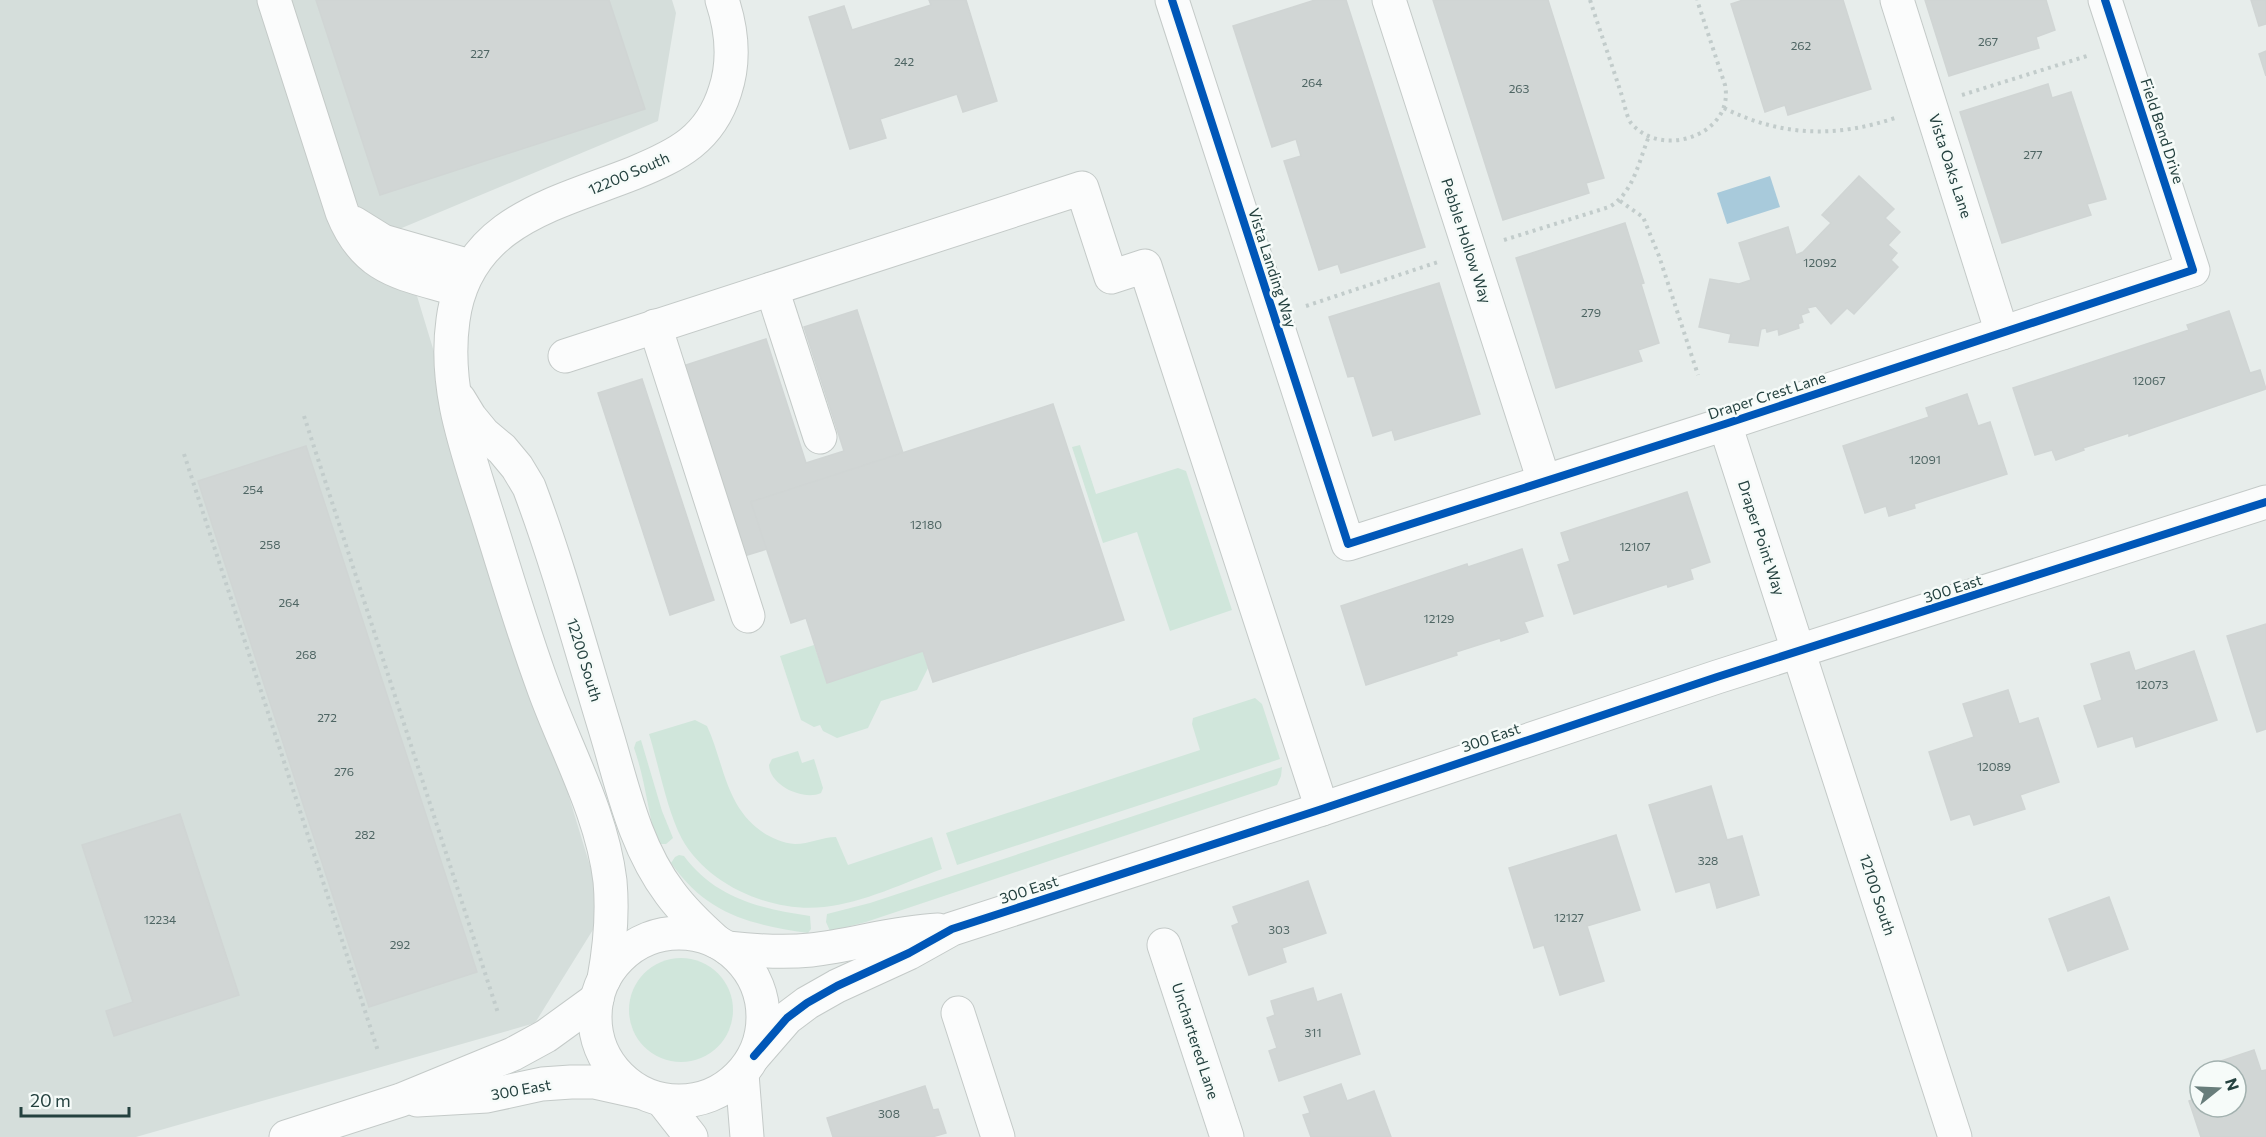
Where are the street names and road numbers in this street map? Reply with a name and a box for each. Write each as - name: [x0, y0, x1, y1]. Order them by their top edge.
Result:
- street label: Field Bend Drive: [2137, 76, 2188, 186]
- street label: Vista Oaks Lane: [1926, 111, 1976, 220]
- street label: 12200 South: [585, 148, 672, 198]
- street label: Pebble Hollow Way: [1438, 176, 1496, 306]
- street label: Vista Landing Way: [1245, 206, 1301, 330]
- street label: Draper Crest Lane: [1705, 367, 1828, 423]
- street label: Draper Point Way: [1735, 478, 1789, 598]
- street label: 300 East: [1921, 570, 1984, 606]
- street label: 12200 South: [564, 616, 606, 704]
- street label: 300 East: [1459, 719, 1522, 755]
- street label: 12100 South: [1856, 852, 1900, 938]
- street label: 300 East: [997, 871, 1060, 907]
- street label: Unchartered Lane: [1169, 980, 1223, 1101]
- street label: 300 East: [489, 1075, 552, 1103]

